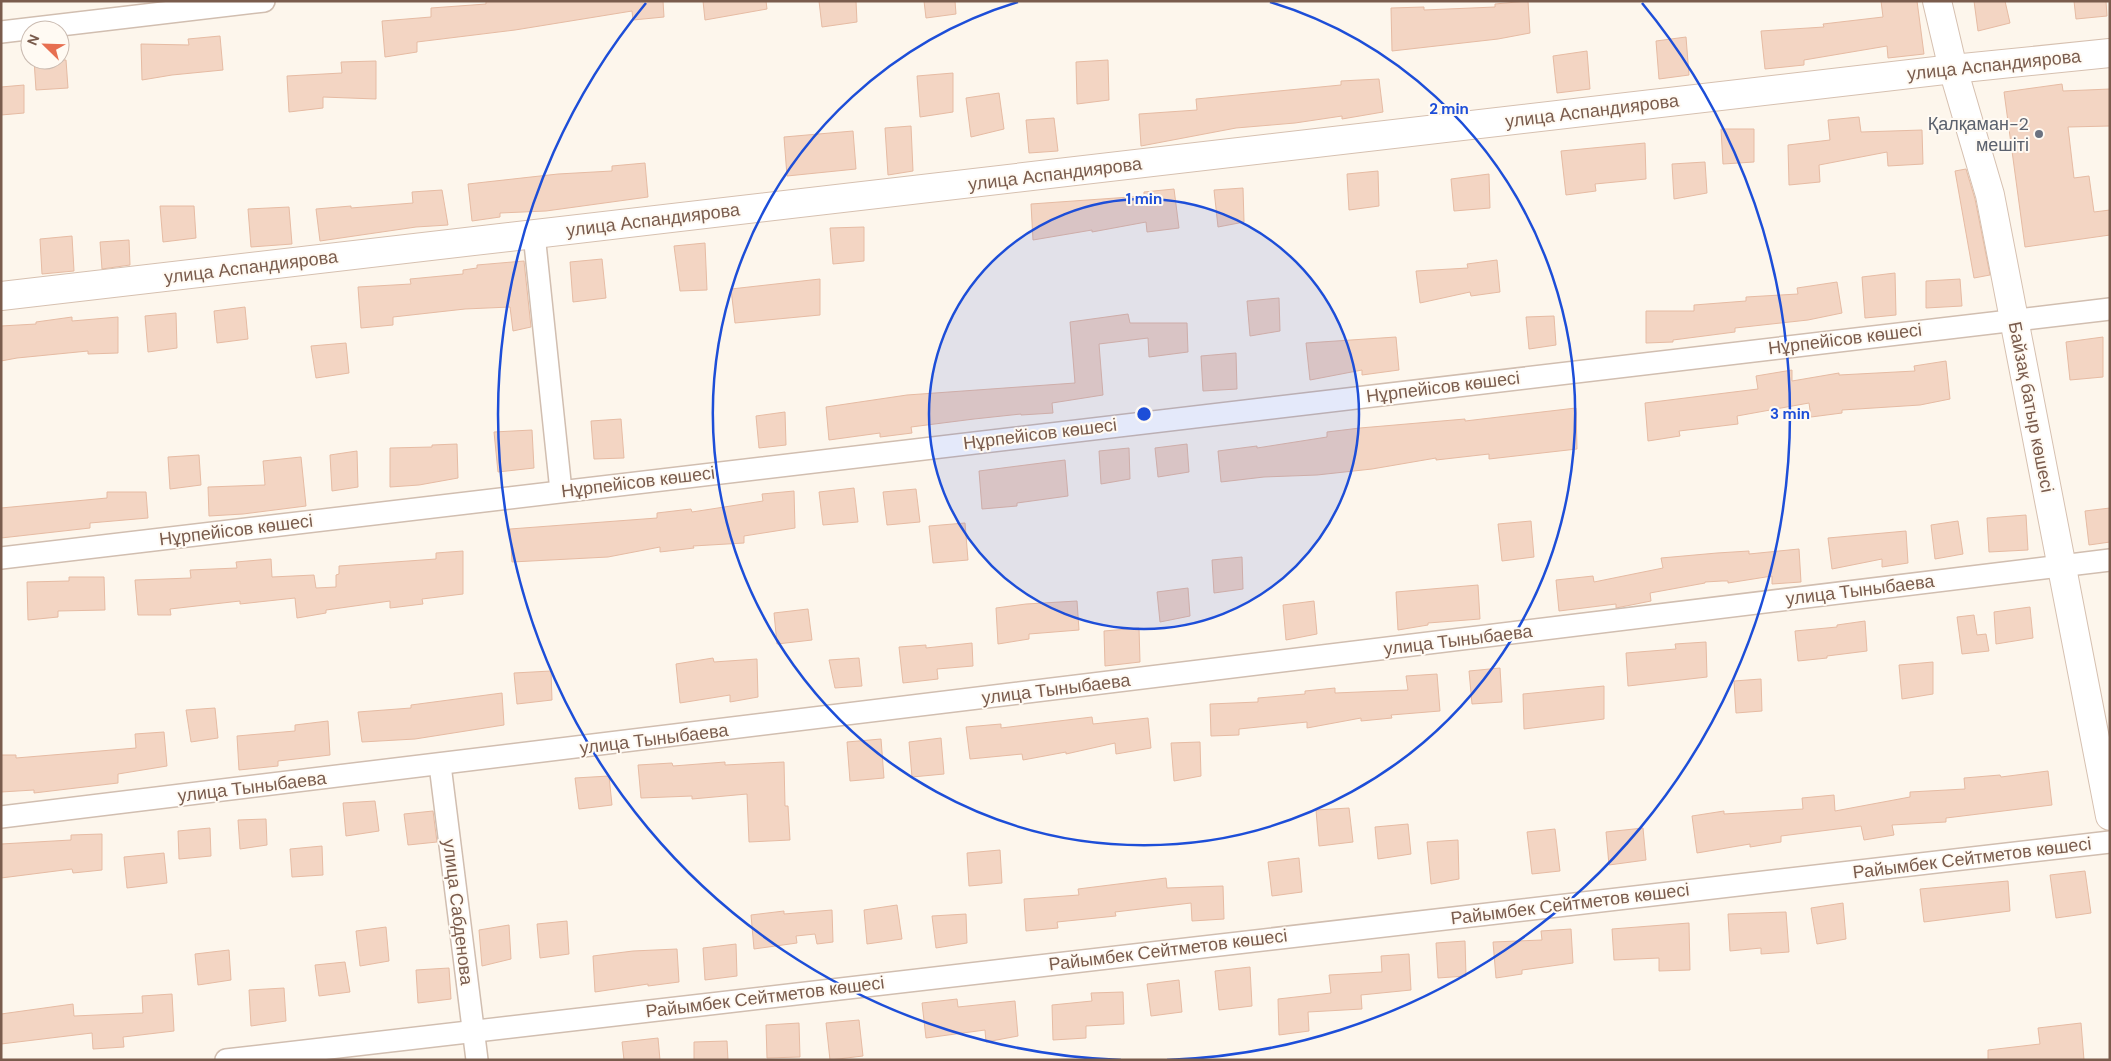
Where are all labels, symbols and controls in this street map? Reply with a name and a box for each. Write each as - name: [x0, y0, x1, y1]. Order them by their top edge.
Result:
- north arrow: [20, 20, 70, 70]
- text: N: [23, 32, 43, 48]
- street label: улица Аспандиярова: [1906, 44, 2083, 86]
- street label: улица Аспандиярова: [1504, 88, 1681, 134]
- text: 2 min: [1429, 99, 1469, 119]
- place label: Қалқаман-2 мешіті: [1928, 112, 2029, 157]
- marker: Қалқаман-2 мешіті: [2033, 128, 2045, 140]
- street label: улица Аспандиярова: [967, 151, 1144, 197]
- text: 1 min: [1126, 189, 1162, 209]
- street label: улица Аспандиярова: [565, 197, 742, 243]
- street label: улица Аспандиярова: [163, 244, 340, 290]
- street label: Нұрпейісов көшесі: [1767, 318, 1923, 360]
- street label: Байзақ батыр көшесі: [2003, 319, 2059, 495]
- street label: Нұрпейісов көшесі: [1365, 366, 1521, 408]
- text: 3 min: [1770, 404, 1810, 424]
- centre of rings: [1135, 405, 1153, 423]
- street label: Нұрпейісов көшесі: [962, 413, 1118, 455]
- street label: Нұрпейісов көшесі: [560, 461, 716, 503]
- street label: Нұрпейісов көшесі: [158, 509, 314, 551]
- street label: улица Тыныбаева: [1784, 569, 1937, 611]
- street label: улица Тыныбаева: [1382, 619, 1535, 661]
- street label: улица Тыныбаева: [980, 668, 1133, 710]
- street label: улица Тыныбаева: [578, 718, 731, 760]
- street label: улица Тыныбаева: [176, 766, 329, 808]
- street label: Райымбек Сейтметов көшесі: [1851, 831, 2093, 885]
- street label: улица Сабденова: [437, 838, 479, 987]
- street label: Райымбек Сейтметов көшесі: [1449, 877, 1691, 931]
- street label: Райымбек Сейтметов көшесі: [1047, 923, 1289, 977]
- street label: Райымбек Сейтметов көшесі: [644, 970, 886, 1024]

